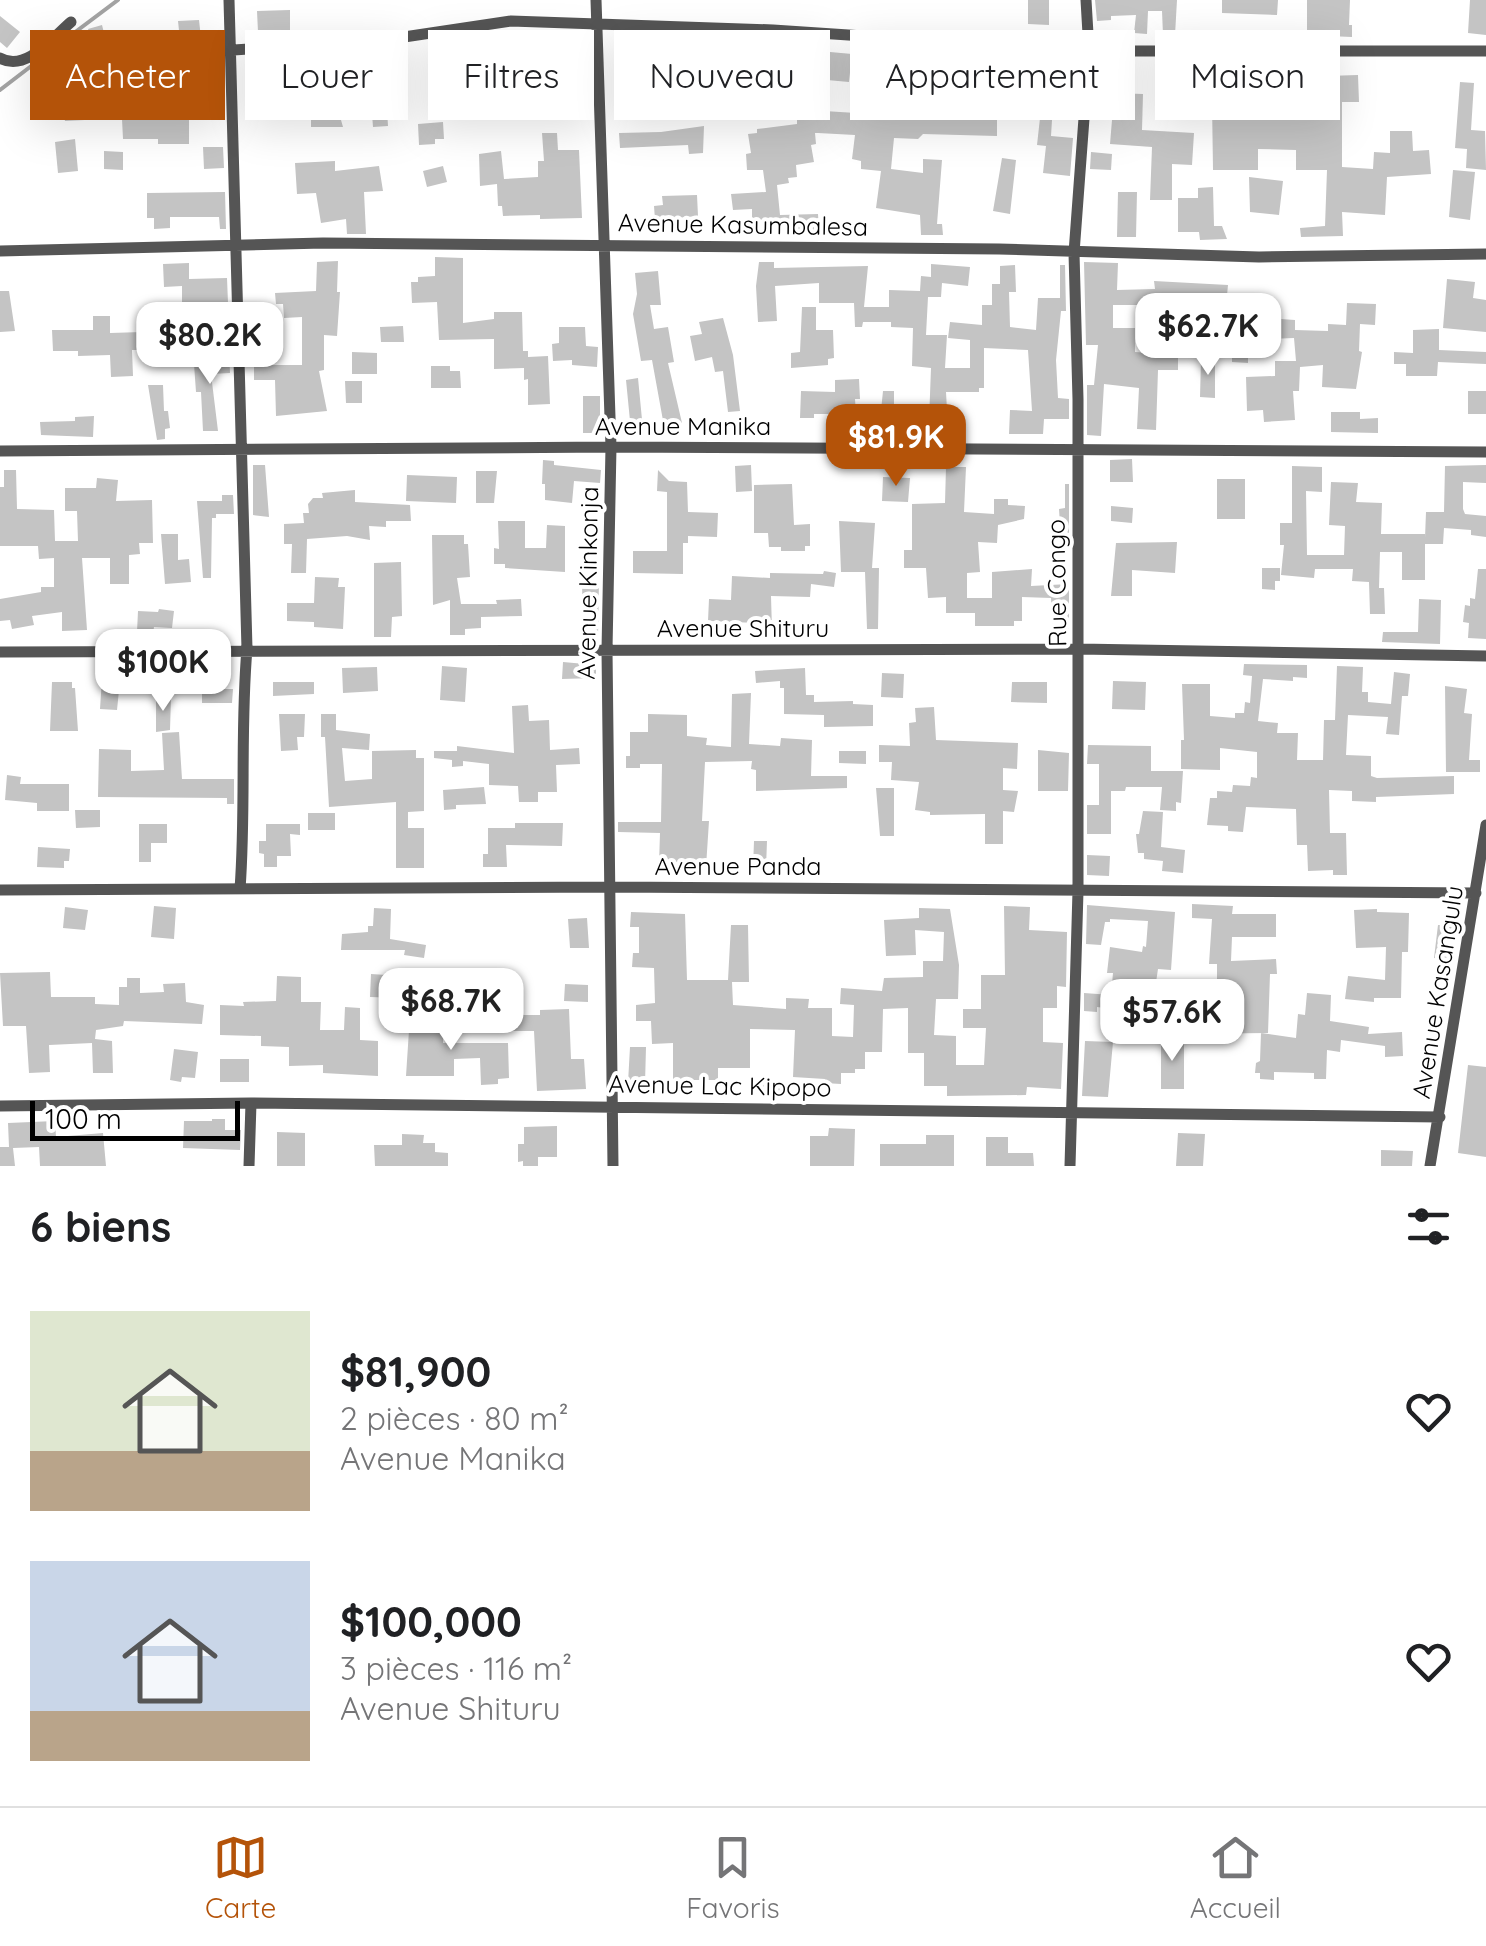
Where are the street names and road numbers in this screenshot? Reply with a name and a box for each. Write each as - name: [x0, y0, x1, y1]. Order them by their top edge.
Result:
- street label: Avenue Kasumbalesa: [618, 206, 868, 242]
- street label: Avenue Manika: [595, 410, 771, 441]
- street label: Avenue Kinkonja: [570, 486, 604, 680]
- street label: Rue Congo: [1039, 519, 1073, 647]
- street label: Avenue Shituru: [657, 612, 829, 643]
- street label: Avenue Panda: [654, 850, 822, 881]
- street label: Avenue Kasangulu: [1405, 883, 1469, 1101]
- street label: Avenue Lac Kipopo: [608, 1068, 832, 1102]

